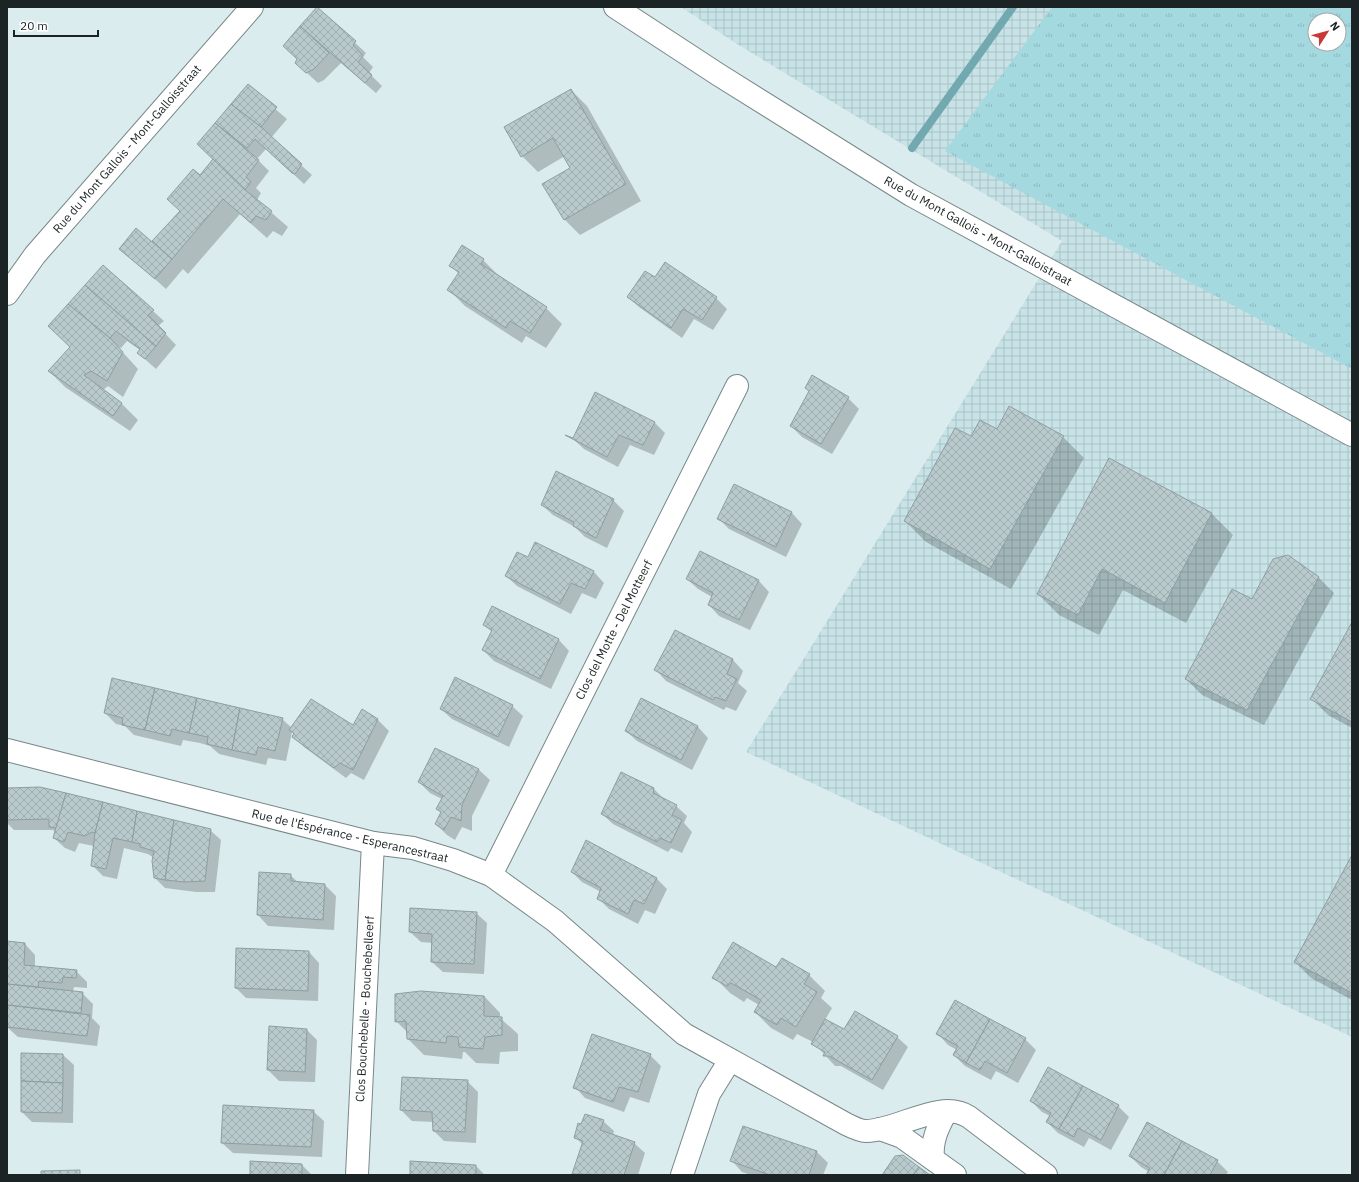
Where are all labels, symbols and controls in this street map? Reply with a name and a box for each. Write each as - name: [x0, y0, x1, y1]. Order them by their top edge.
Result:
- scale bar: [14, 12, 98, 38]
- north arrow: [1307, 12, 1347, 52]
- text: 20 m: [20, 18, 48, 33]
- text: N: [1327, 19, 1343, 33]
- street label: Rue du Mont Gallois - Mont-Galloisstraat: [49, 61, 204, 236]
- street label: Rue du Mont Gallois - Mont-Galloistraat: [882, 172, 1075, 289]
- street label: Clos del Motte - Del Motteerf: [572, 557, 655, 702]
- street label: Rue de l'Éspérance - Esperancestraat: [250, 806, 450, 865]
- street label: Clos Bouchebelle - Bouchebelleerf: [352, 915, 377, 1102]

